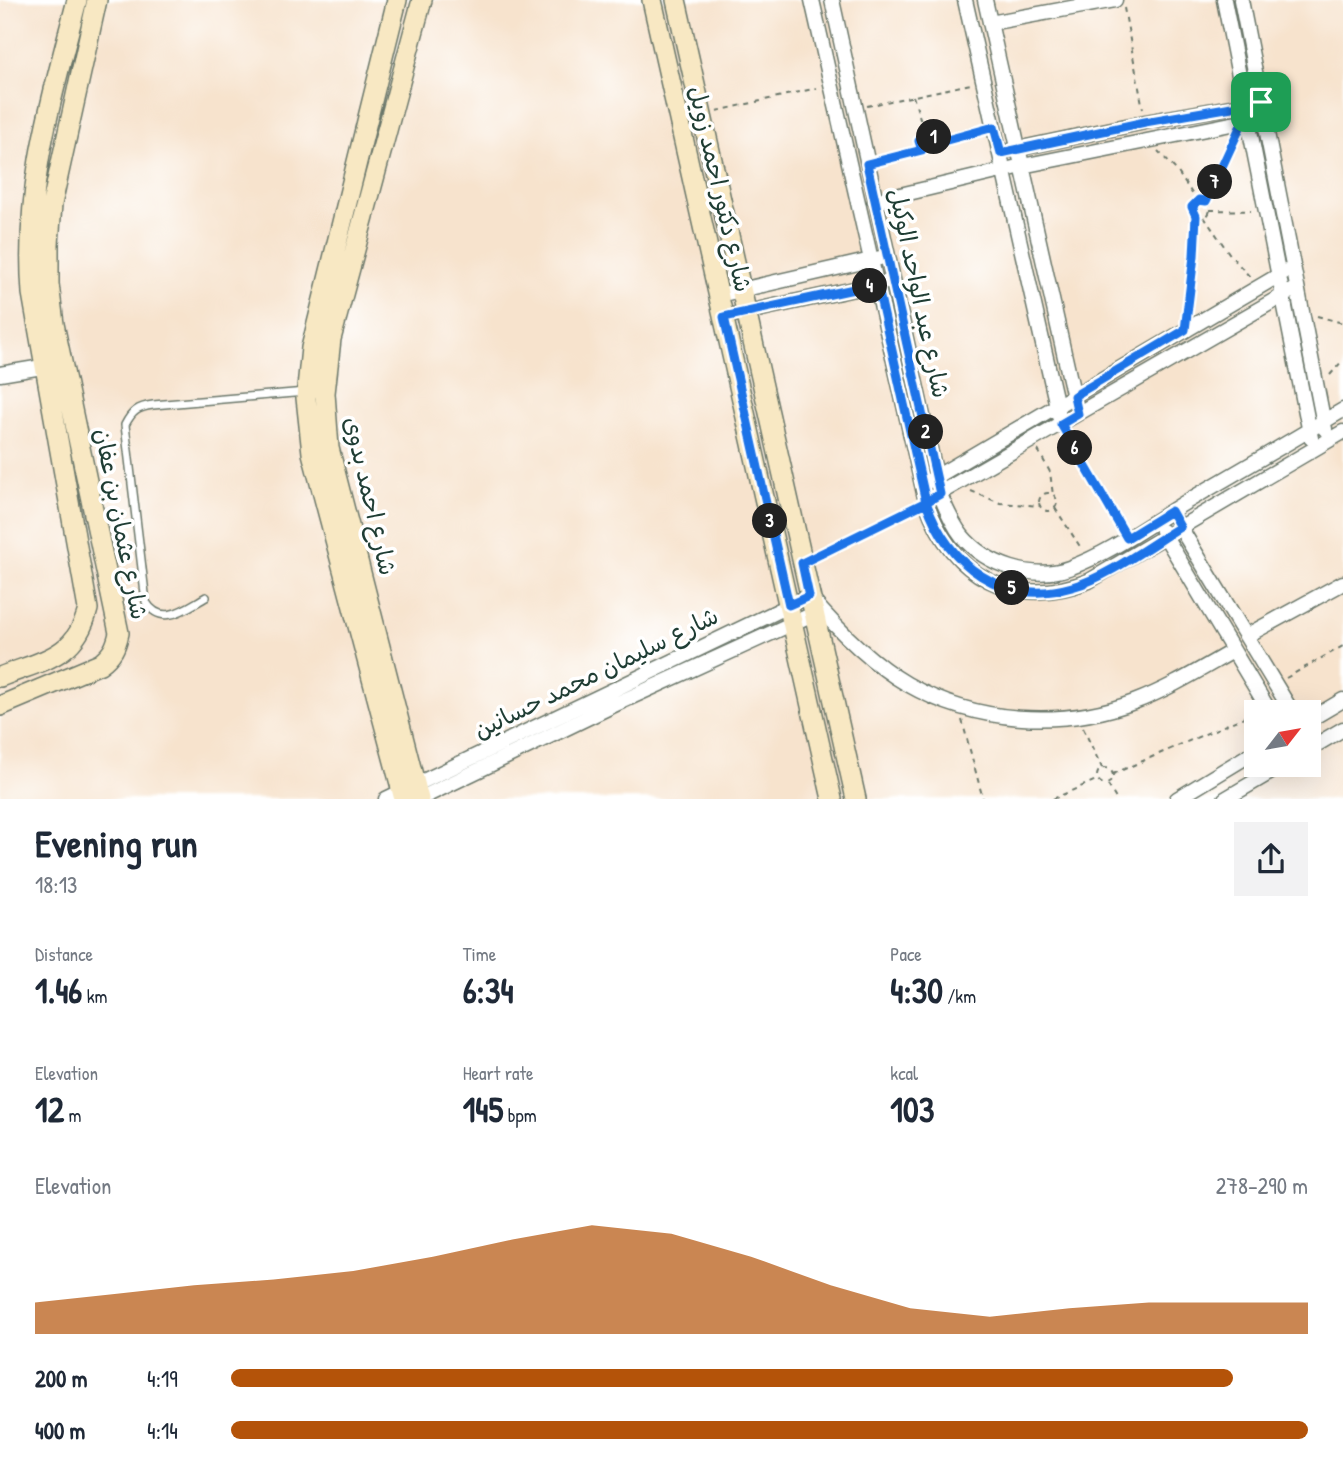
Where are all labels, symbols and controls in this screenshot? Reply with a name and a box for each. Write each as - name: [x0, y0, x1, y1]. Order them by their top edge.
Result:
- pin: [1231, 72, 1291, 132]
- street label: شارع دكتور احمد زويل: [680, 83, 760, 295]
- icon: arrive: [1242, 83, 1280, 121]
- pin: 1: [916, 120, 951, 154]
- text: 1: [930, 123, 937, 149]
- pin: 7: [1198, 164, 1232, 200]
- text: 7: [1210, 168, 1219, 194]
- street label: شارع عبد الواحد الوكيل: [880, 185, 958, 401]
- pin: 4: [852, 268, 888, 304]
- text: 4: [866, 272, 873, 298]
- street label: شارع احمد بدوى: [335, 413, 405, 579]
- pin: 2: [908, 414, 944, 450]
- text: 2: [921, 418, 930, 444]
- street label: شارع عثمان بن عفان: [86, 425, 156, 623]
- pin: 6: [1058, 430, 1092, 466]
- text: 6: [1071, 434, 1078, 460]
- pin: 3: [752, 504, 788, 538]
- text: 3: [765, 507, 774, 533]
- pin: 5: [995, 570, 1030, 606]
- text: 5: [1007, 574, 1016, 600]
- street label: شارع سليمان محمد حسانين: [468, 599, 724, 747]
- north arrow: [1244, 700, 1321, 777]
- map controls: [1244, 700, 1321, 777]
- text: Evening run: [35, 817, 198, 869]
- button: share: [1234, 822, 1308, 896]
- text: 18:13: [35, 869, 77, 900]
- text: Distance: [35, 941, 93, 967]
- text: Time: [463, 941, 496, 967]
- text: Pace: [890, 941, 922, 967]
- text: 1.46: [35, 967, 82, 1014]
- text: 6:34: [463, 967, 514, 1014]
- text: 4:30: [890, 967, 943, 1014]
- text: km: [82, 983, 107, 1009]
- text: /km: [943, 983, 976, 1009]
- text: Elevation: [35, 1060, 98, 1086]
- text: Heart rate: [463, 1060, 534, 1086]
- text: kcal: [890, 1060, 918, 1086]
- text: 12: [35, 1086, 64, 1133]
- text: 145: [463, 1086, 503, 1133]
- text: 103: [890, 1086, 934, 1133]
- text: m: [64, 1102, 81, 1128]
- text: bpm: [503, 1102, 537, 1128]
- text: Elevation: [35, 1170, 111, 1201]
- text: 278–290 m: [1216, 1170, 1308, 1201]
- text: 200 m: [35, 1363, 87, 1394]
- text: 4:19: [147, 1363, 178, 1394]
- text: 400 m: [35, 1415, 85, 1446]
- text: 4:14: [147, 1415, 178, 1446]

